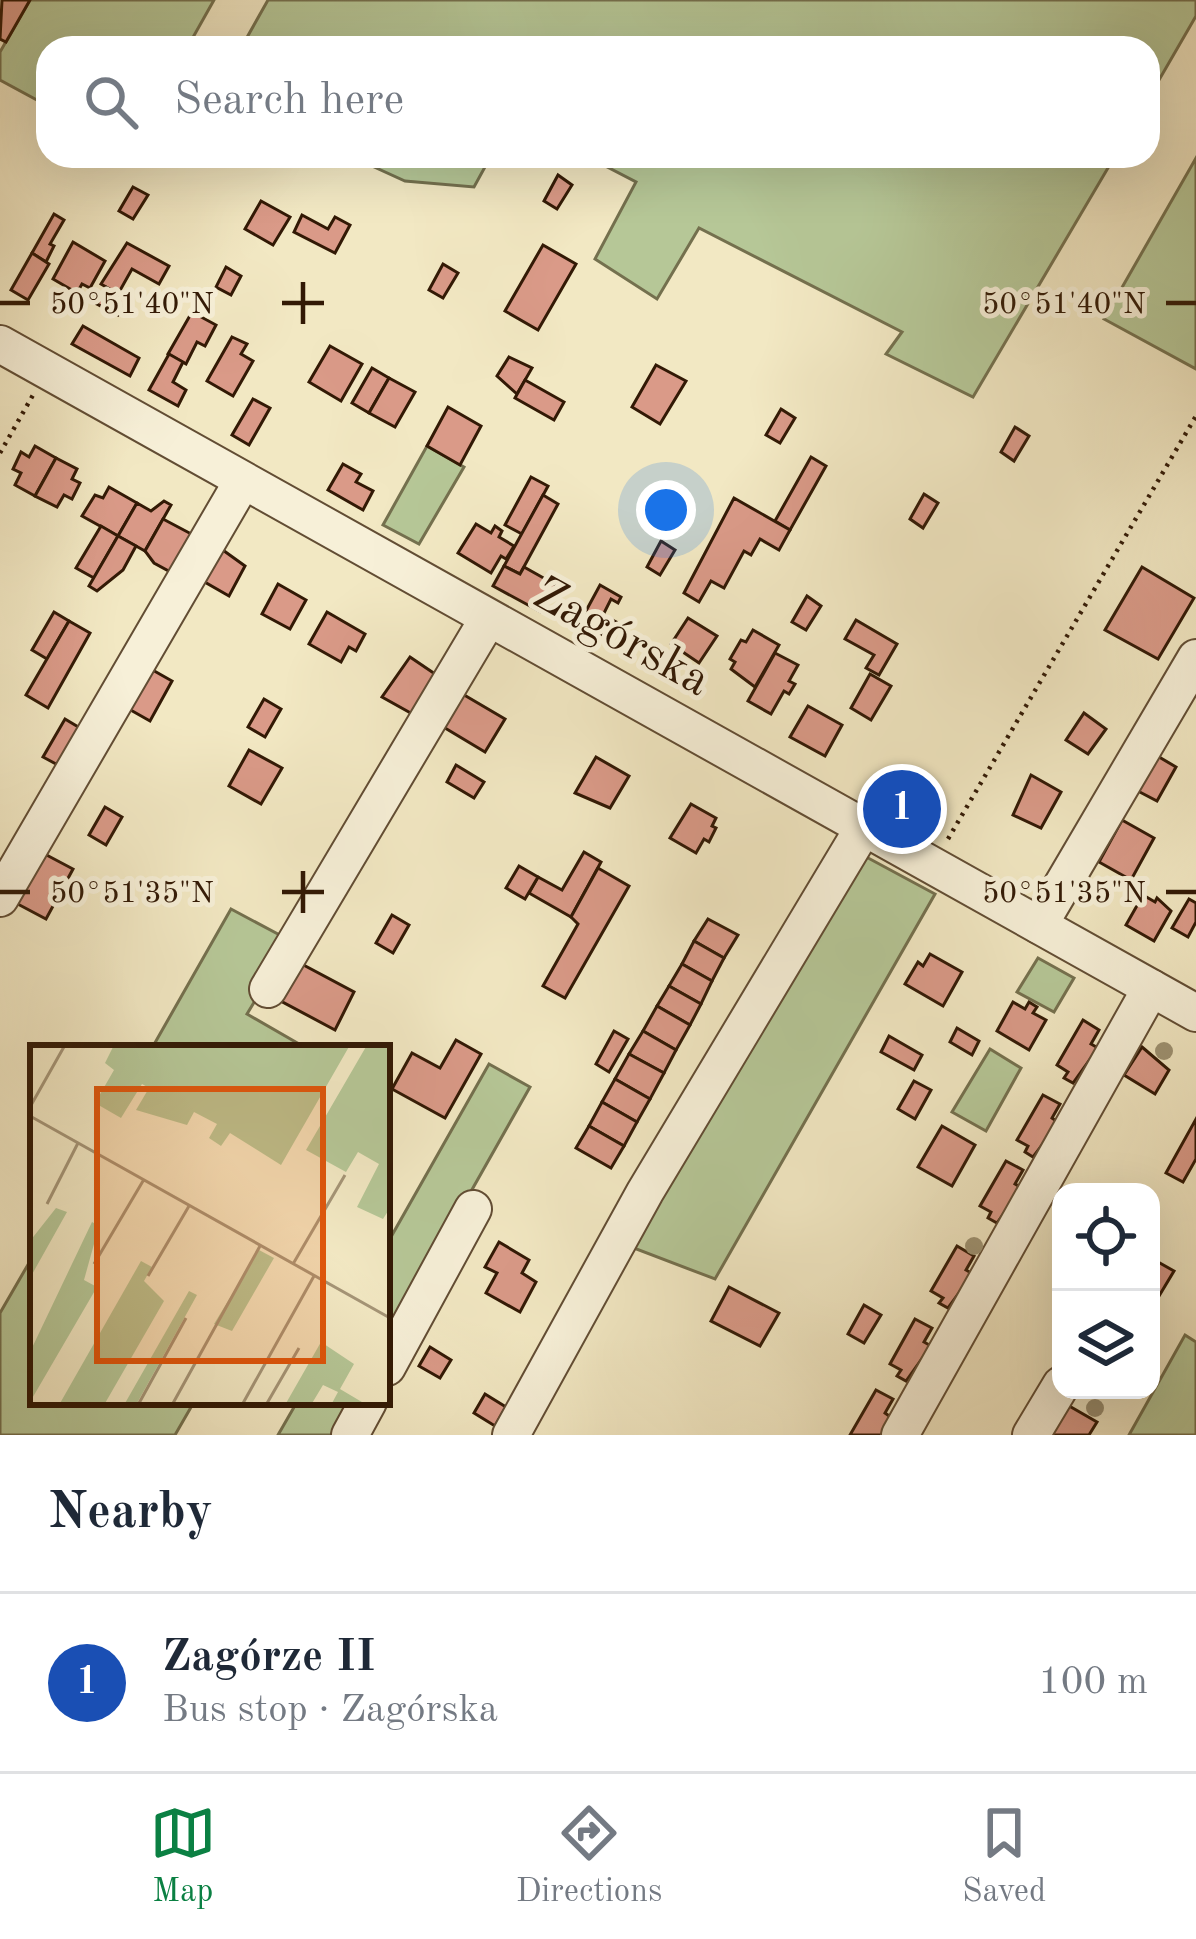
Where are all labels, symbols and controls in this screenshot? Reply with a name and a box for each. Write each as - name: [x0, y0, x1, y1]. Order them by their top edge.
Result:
- search box: [36, 36, 1160, 168]
- icon: search: [78, 69, 144, 135]
- text: Search here: [174, 79, 404, 124]
- text: 50°51'40"N: [50, 290, 214, 320]
- text: 50°51'40"N: [982, 290, 1146, 320]
- your location: [636, 480, 696, 540]
- street label: Zagórska: [525, 570, 717, 706]
- pin: 1: [863, 764, 941, 854]
- text: 50°51'35"N: [50, 879, 214, 909]
- text: 50°51'35"N: [982, 879, 1146, 909]
- inset map: [30, 1045, 390, 1405]
- map controls: [1052, 1183, 1160, 1399]
- button: locate: [1052, 1183, 1160, 1291]
- button: layers: [1052, 1291, 1160, 1399]
- text: Nearby: [48, 1488, 213, 1539]
- text: Zagórze II: [162, 1636, 375, 1681]
- text: 1: [76, 1663, 98, 1702]
- text: 100 m: [1038, 1663, 1148, 1702]
- text: Bus stop · Zagórska: [162, 1691, 498, 1730]
- tab: Map: [150, 1800, 216, 1913]
- tab: Directions: [516, 1800, 662, 1913]
- tab: Saved: [962, 1800, 1046, 1913]

